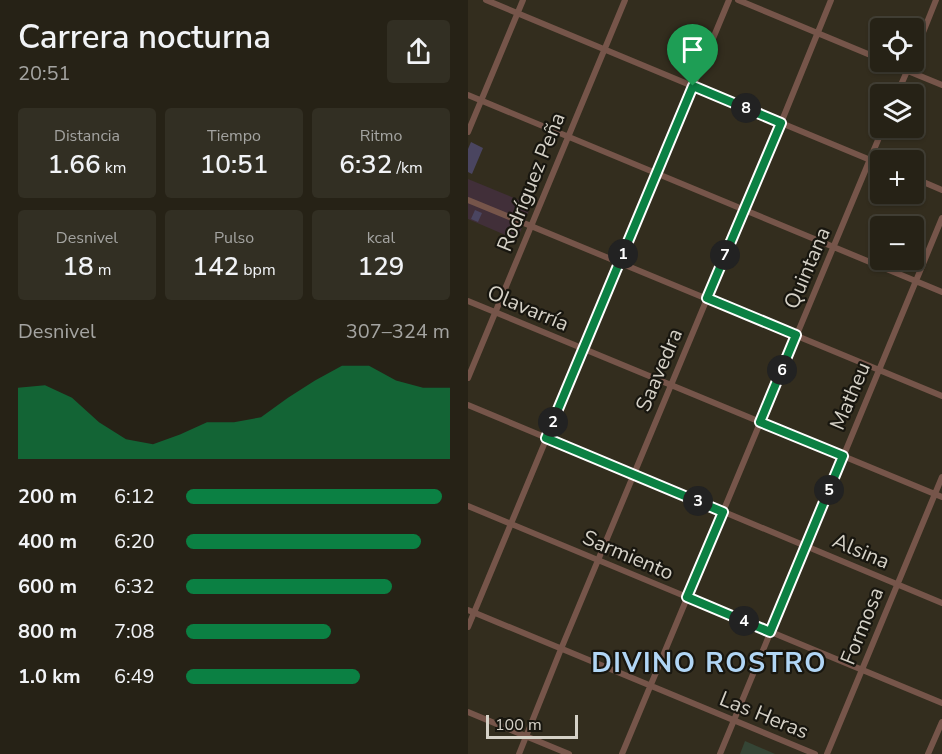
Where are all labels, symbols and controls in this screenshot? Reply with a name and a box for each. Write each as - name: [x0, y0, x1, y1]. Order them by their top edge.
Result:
- text: Carrera nocturna: [18, 15, 271, 60]
- map controls: [870, 18, 924, 270]
- button: locate: [870, 18, 924, 72]
- button: share: [387, 20, 450, 83]
- pin: [667, 24, 718, 86]
- icon: arrive: [676, 33, 709, 66]
- text: 20:51: [18, 60, 71, 87]
- button: layers: [870, 84, 924, 138]
- pin: 8: [731, 93, 761, 123]
- text: 8: [741, 97, 751, 119]
- street label: Rodríguez Peña: [490, 108, 572, 256]
- text: Distancia: [54, 125, 120, 147]
- text: Tiempo: [207, 125, 261, 147]
- text: Ritmo: [360, 125, 402, 147]
- text: 1.66: [48, 147, 101, 182]
- text: 10:51: [200, 147, 268, 182]
- text: 6:32: [339, 147, 392, 182]
- button: +: [870, 150, 924, 204]
- text: km: [101, 157, 126, 179]
- text: /km: [392, 157, 423, 179]
- button: −: [870, 216, 924, 270]
- street label: Quintana: [777, 223, 837, 313]
- text: Desnivel: [56, 227, 118, 249]
- text: Pulso: [214, 227, 254, 249]
- text: kcal: [367, 227, 395, 249]
- pin: 1: [608, 239, 638, 269]
- pin: 7: [710, 240, 740, 270]
- text: 1: [618, 243, 628, 265]
- text: 7: [720, 244, 730, 266]
- text: 18: [62, 249, 94, 284]
- text: 142: [192, 249, 239, 284]
- text: 129: [358, 249, 404, 284]
- text: m: [94, 259, 112, 281]
- text: bpm: [239, 259, 276, 281]
- street label: Olavarría: [483, 278, 573, 338]
- text: Desnivel: [18, 318, 96, 345]
- text: 307–324 m: [346, 318, 450, 345]
- street label: Saavedra: [629, 324, 689, 416]
- pin: 6: [767, 355, 797, 385]
- street label: Matheu: [823, 358, 877, 434]
- text: 6: [777, 359, 787, 381]
- pin: 2: [538, 407, 568, 437]
- text: 2: [548, 411, 558, 433]
- pin: 5: [814, 475, 844, 505]
- text: 5: [824, 479, 834, 501]
- text: 200 m: [18, 483, 77, 510]
- text: 6:12: [114, 483, 155, 510]
- pin: 3: [683, 486, 713, 516]
- text: 3: [693, 490, 703, 512]
- street label: Sarmiento: [578, 523, 678, 587]
- street label: Alsina: [828, 526, 894, 576]
- text: 400 m: [18, 528, 77, 555]
- text: 6:20: [114, 528, 155, 555]
- text: 600 m: [18, 573, 77, 600]
- text: 6:32: [114, 573, 155, 600]
- street label: Formosa: [834, 583, 890, 669]
- pin: 4: [729, 606, 759, 636]
- text: 4: [739, 610, 749, 632]
- text: 800 m: [18, 618, 77, 645]
- text: 7:08: [114, 618, 155, 645]
- district label: DIVINO ROSTRO: [591, 645, 827, 682]
- text: 1.0 km: [18, 663, 81, 690]
- text: 6:49: [114, 663, 155, 690]
- street label: Las Heras: [715, 684, 813, 746]
- scale bar: [486, 712, 578, 740]
- text: 100 m: [495, 714, 542, 736]

